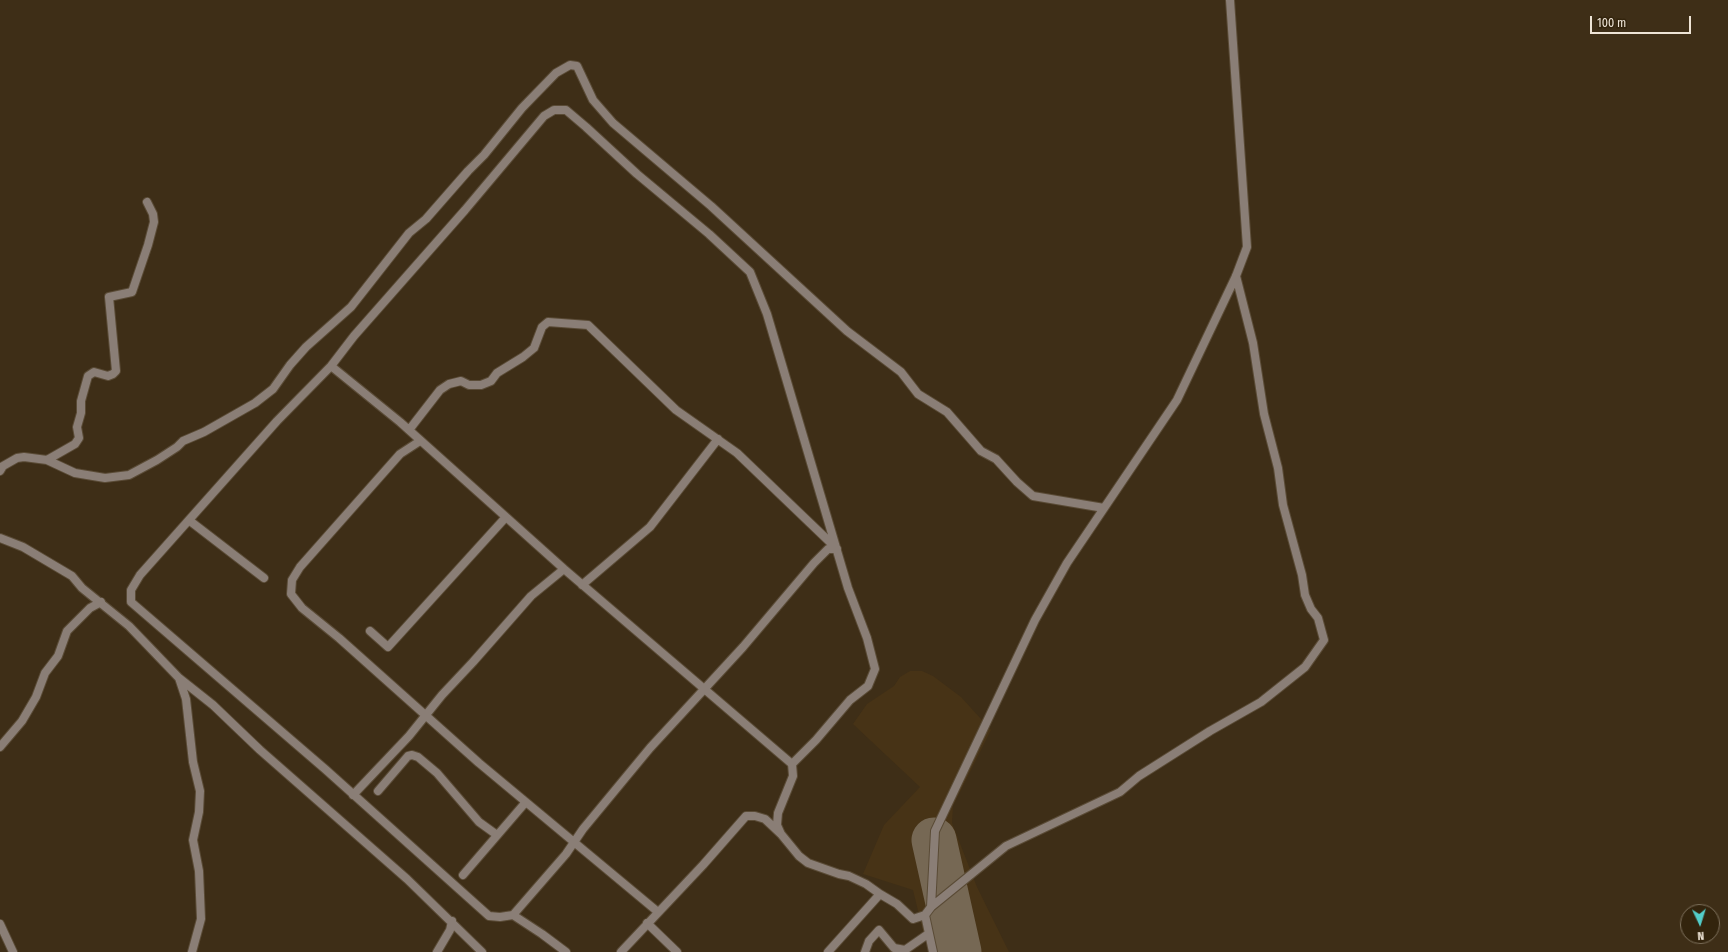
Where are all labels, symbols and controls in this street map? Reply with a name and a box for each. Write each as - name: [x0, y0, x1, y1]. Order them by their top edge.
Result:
- scale bar: [1592, 8, 1693, 34]
- text: 100 m: [1597, 16, 1626, 30]
- north arrow: [1680, 904, 1720, 944]
- text: N: [1697, 929, 1705, 942]

